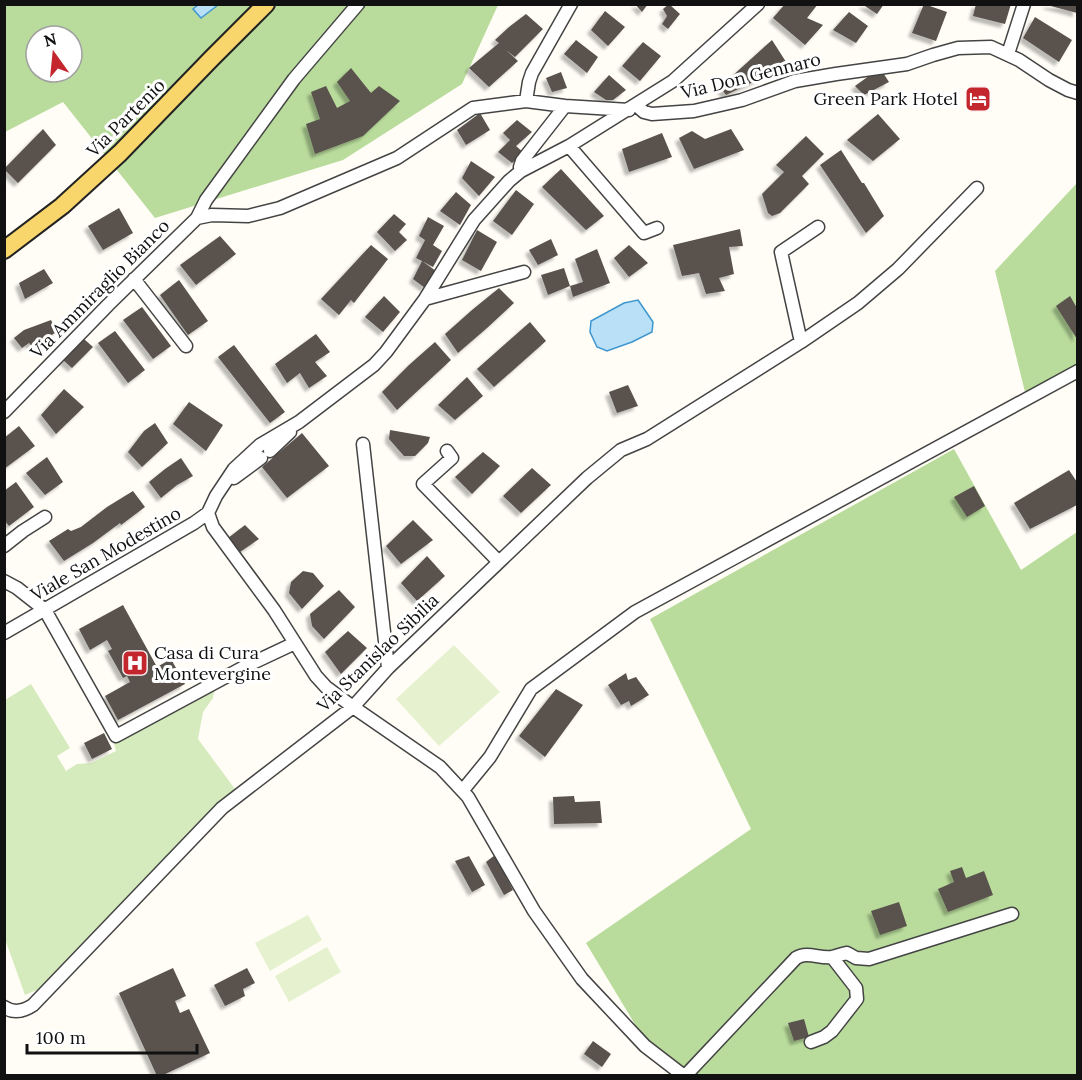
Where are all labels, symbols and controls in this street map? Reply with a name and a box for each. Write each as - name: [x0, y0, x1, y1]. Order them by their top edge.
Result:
- north arrow: [24, 24, 84, 84]
- text: N: [42, 28, 59, 51]
- street label: Via Don Gennaro: [678, 47, 823, 104]
- street label: Via Partenio: [81, 74, 170, 162]
- hotel icon: Green Park Hotel: [963, 84, 993, 114]
- place label: Green Park Hotel: [814, 87, 958, 110]
- street label: Via Ammiraglio Bianco: [24, 214, 174, 364]
- street label: Viale San Modestino: [26, 501, 185, 606]
- street label: Via Stanislao Sibilia: [311, 589, 443, 717]
- place label: Casa di Cura Montevergine: [154, 641, 271, 685]
- hospital icon: Casa di Cura Montevergine: [120, 648, 150, 678]
- scale bar: [27, 1017, 196, 1055]
- text: 100 m: [36, 1026, 86, 1049]

